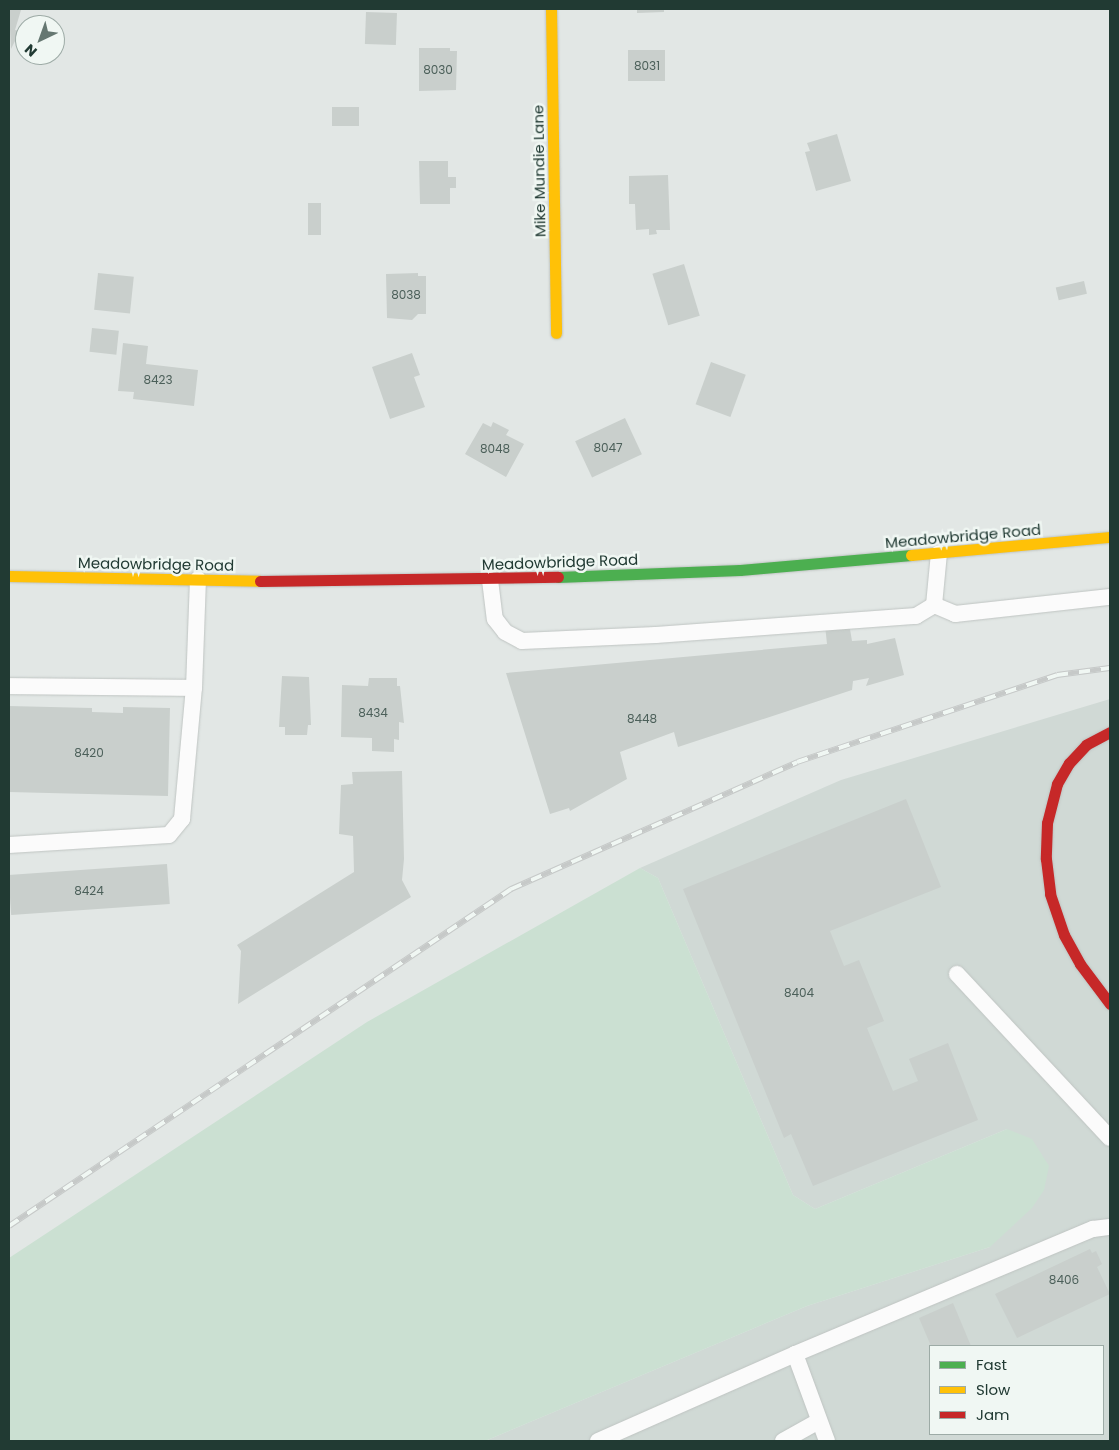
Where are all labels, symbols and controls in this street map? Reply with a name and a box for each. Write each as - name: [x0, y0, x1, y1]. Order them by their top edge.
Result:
- north arrow: [15, 15, 65, 65]
- text: N: [20, 39, 41, 61]
- house number: 8031: [634, 59, 660, 73]
- house number: 8030: [423, 63, 453, 77]
- street label: Mike Mundie Lane: [529, 105, 549, 237]
- house number: 8038: [391, 288, 421, 302]
- house number: 8423: [143, 373, 173, 387]
- house number: 8047: [593, 441, 623, 455]
- house number: 8048: [480, 442, 510, 456]
- street label: Meadowbridge Road: [884, 520, 1042, 552]
- street label: Meadowbridge Road: [482, 550, 638, 574]
- street label: Meadowbridge Road: [78, 554, 234, 574]
- house number: 8434: [358, 706, 388, 720]
- house number: 8448: [627, 712, 657, 726]
- house number: 8420: [74, 746, 104, 760]
- house number: 8424: [74, 884, 104, 898]
- house number: 8404: [784, 986, 814, 1000]
- house number: 8406: [1049, 1273, 1079, 1287]
- legend: [929, 1345, 1104, 1435]
- text: Fast: [976, 1354, 1007, 1375]
- text: Slow: [976, 1379, 1010, 1400]
- text: Jam: [976, 1404, 1010, 1425]

